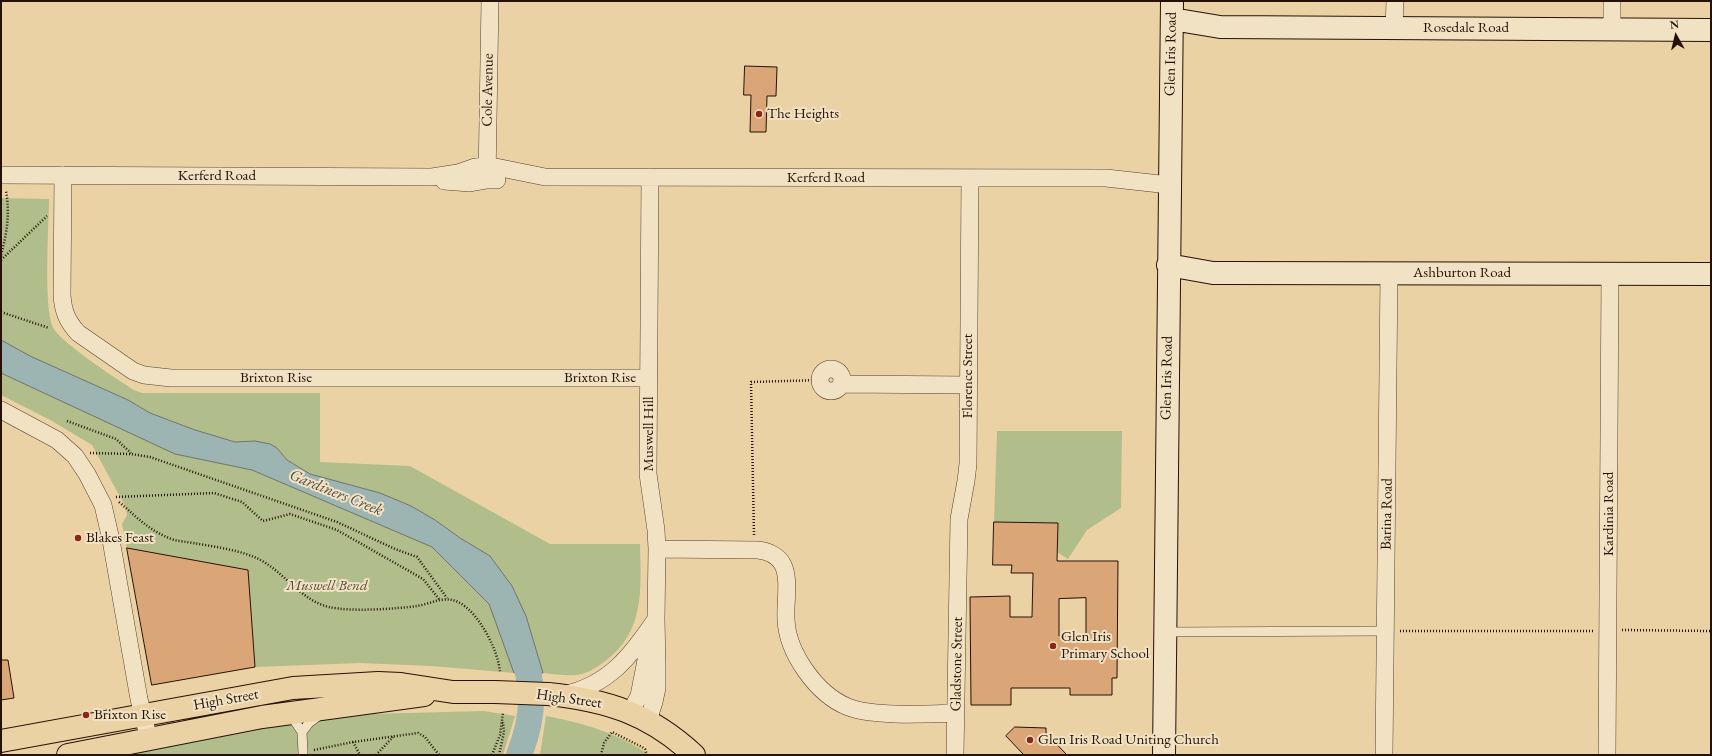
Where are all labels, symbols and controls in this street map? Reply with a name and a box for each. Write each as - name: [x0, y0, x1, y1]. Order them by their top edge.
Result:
- street label: Glen Iris Road: [1161, 12, 1181, 96]
- north arrow: [1656, 16, 1696, 56]
- text: N: [1669, 17, 1680, 32]
- street label: Rosedale Road: [1423, 19, 1509, 37]
- street label: Cole Avenue: [478, 53, 498, 127]
- place label: The Heights: [767, 105, 839, 123]
- marker: The Heights: [754, 109, 764, 119]
- street label: Kerferd Road: [178, 167, 256, 185]
- street label: Kerferd Road: [787, 169, 865, 187]
- street label: Ashburton Road: [1413, 264, 1511, 282]
- street label: Florence Street: [959, 333, 977, 419]
- street label: Glen Iris Road: [1157, 336, 1177, 420]
- street label: Brixton Rise: [240, 369, 312, 387]
- street label: Brixton Rise: [564, 369, 636, 387]
- street label: Muswell Hill: [640, 396, 658, 472]
- water label: Gardiners Creek: [287, 466, 385, 520]
- street label: Kardinia Road: [1600, 472, 1618, 556]
- street label: Barina Road: [1377, 478, 1397, 550]
- place label: Blakes Feast: [86, 529, 154, 547]
- marker: Blakes Feast: [73, 533, 83, 543]
- park label: Muswell Bend: [286, 577, 368, 595]
- street label: Gladstone Street: [947, 616, 967, 712]
- place label: Glen Iris Primary School: [1061, 628, 1149, 663]
- marker: Glen Iris Primary School: [1048, 641, 1058, 651]
- street label: High Street: [192, 685, 260, 715]
- street label: High Street: [535, 685, 603, 713]
- place label: Brixton Rise: [94, 706, 166, 724]
- marker: Brixton Rise: [81, 710, 91, 720]
- place label: Glen Iris Road Uniting Church: [1038, 731, 1219, 749]
- marker: Glen Iris Road Uniting Church: [1025, 735, 1035, 745]

